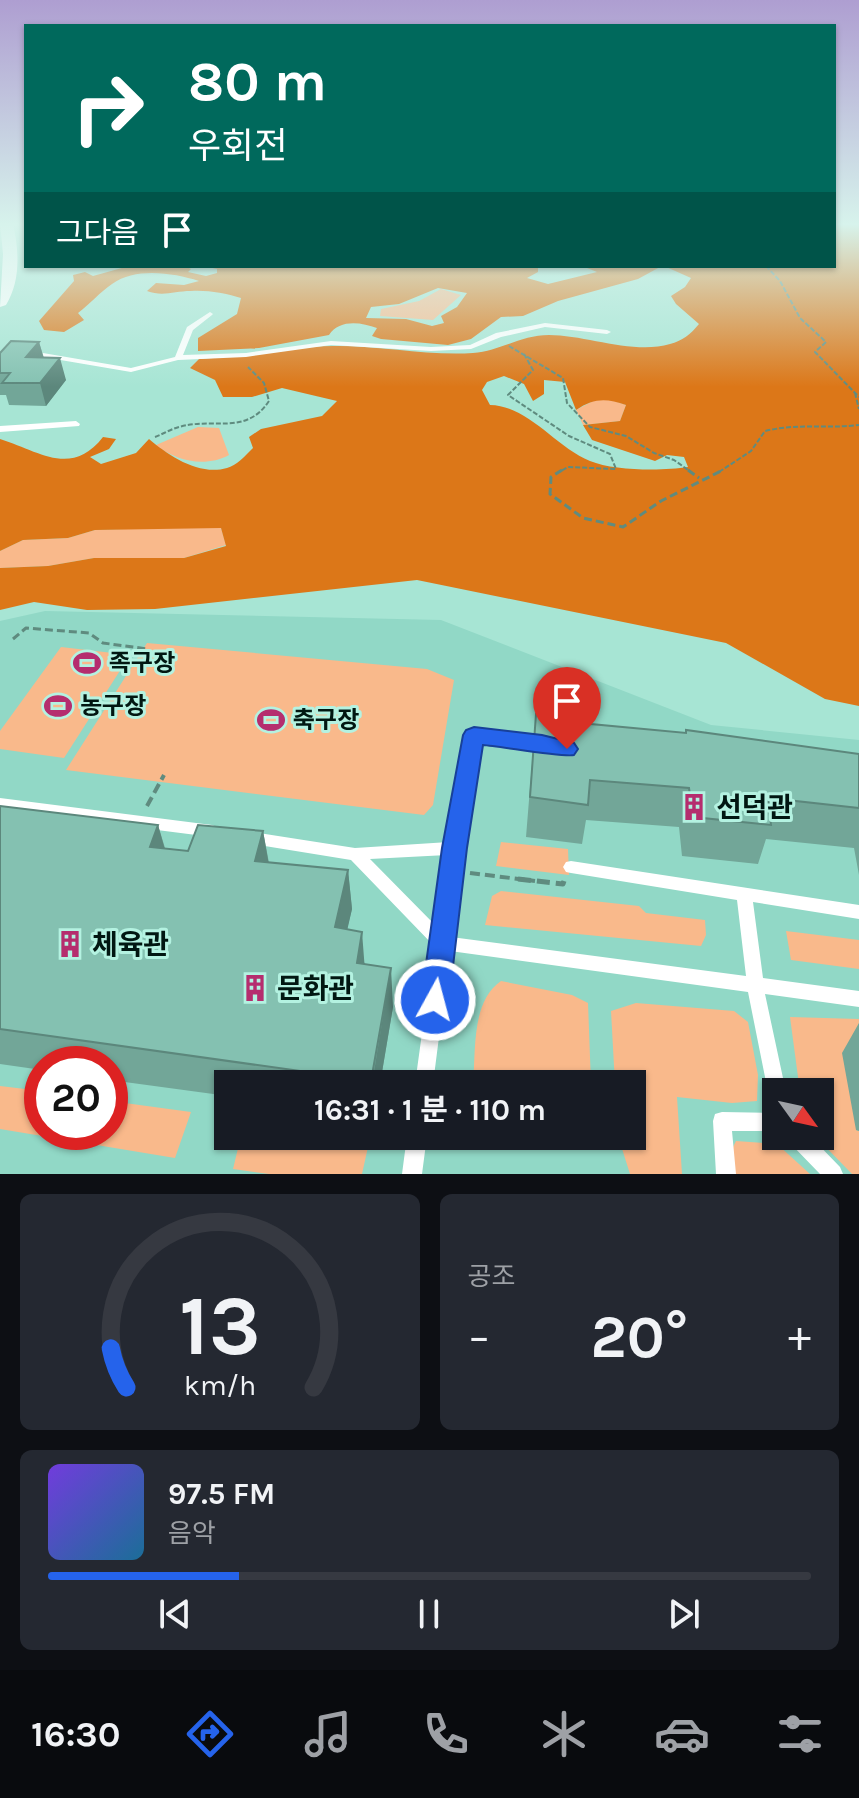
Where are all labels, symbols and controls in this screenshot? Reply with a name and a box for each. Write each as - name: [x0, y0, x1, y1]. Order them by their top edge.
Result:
- text: 80 m: [188, 49, 327, 114]
- icon: right: [56, 56, 160, 160]
- text: 우회전: [188, 125, 287, 167]
- icon: arrive: [155, 208, 199, 252]
- text: 그다음: [56, 215, 139, 251]
- sports icon: 족구장: [72, 648, 102, 678]
- place label: 족구장: [109, 649, 175, 677]
- pin: [533, 667, 601, 749]
- icon: arrive: [545, 679, 589, 723]
- sports icon: 농구장: [43, 691, 73, 721]
- place label: 농구장: [80, 692, 146, 720]
- sports icon: 축구장: [256, 705, 286, 735]
- place label: 축구장: [293, 706, 359, 734]
- place label: 선덕관: [716, 791, 793, 824]
- building icon: 선덕관: [679, 792, 709, 822]
- place label: 체육관: [92, 928, 169, 961]
- building icon: 체육관: [55, 929, 85, 959]
- position arrow: [393, 958, 477, 1042]
- place label: 문화관: [277, 972, 354, 1005]
- building icon: 문화관: [240, 973, 270, 1003]
- speed limit sign: 20: [24, 1046, 128, 1150]
- north arrow: [762, 1078, 834, 1150]
- map controls: [762, 1078, 834, 1150]
- text: 16:31 · 1 분 · 110 m: [314, 1092, 546, 1128]
- text: 공조: [468, 1261, 515, 1292]
- text: 13: [179, 1278, 260, 1375]
- text: 20°: [590, 1302, 688, 1372]
- text: −: [468, 1311, 491, 1362]
- text: +: [788, 1311, 811, 1362]
- text: km/h: [184, 1369, 256, 1402]
- text: 97.5 FM: [168, 1476, 275, 1512]
- text: 음악: [168, 1518, 216, 1549]
- icon: previous: [153, 1592, 197, 1636]
- icon: pause: [407, 1592, 451, 1636]
- icon: next: [662, 1592, 706, 1636]
- icon: directions: [182, 1706, 238, 1762]
- icon: music: [300, 1706, 356, 1762]
- icon: phone: [418, 1706, 474, 1762]
- icon: climate: [536, 1706, 592, 1762]
- icon: car: [654, 1706, 710, 1762]
- icon: filters: [772, 1706, 828, 1762]
- text: 16:30: [31, 1713, 121, 1755]

